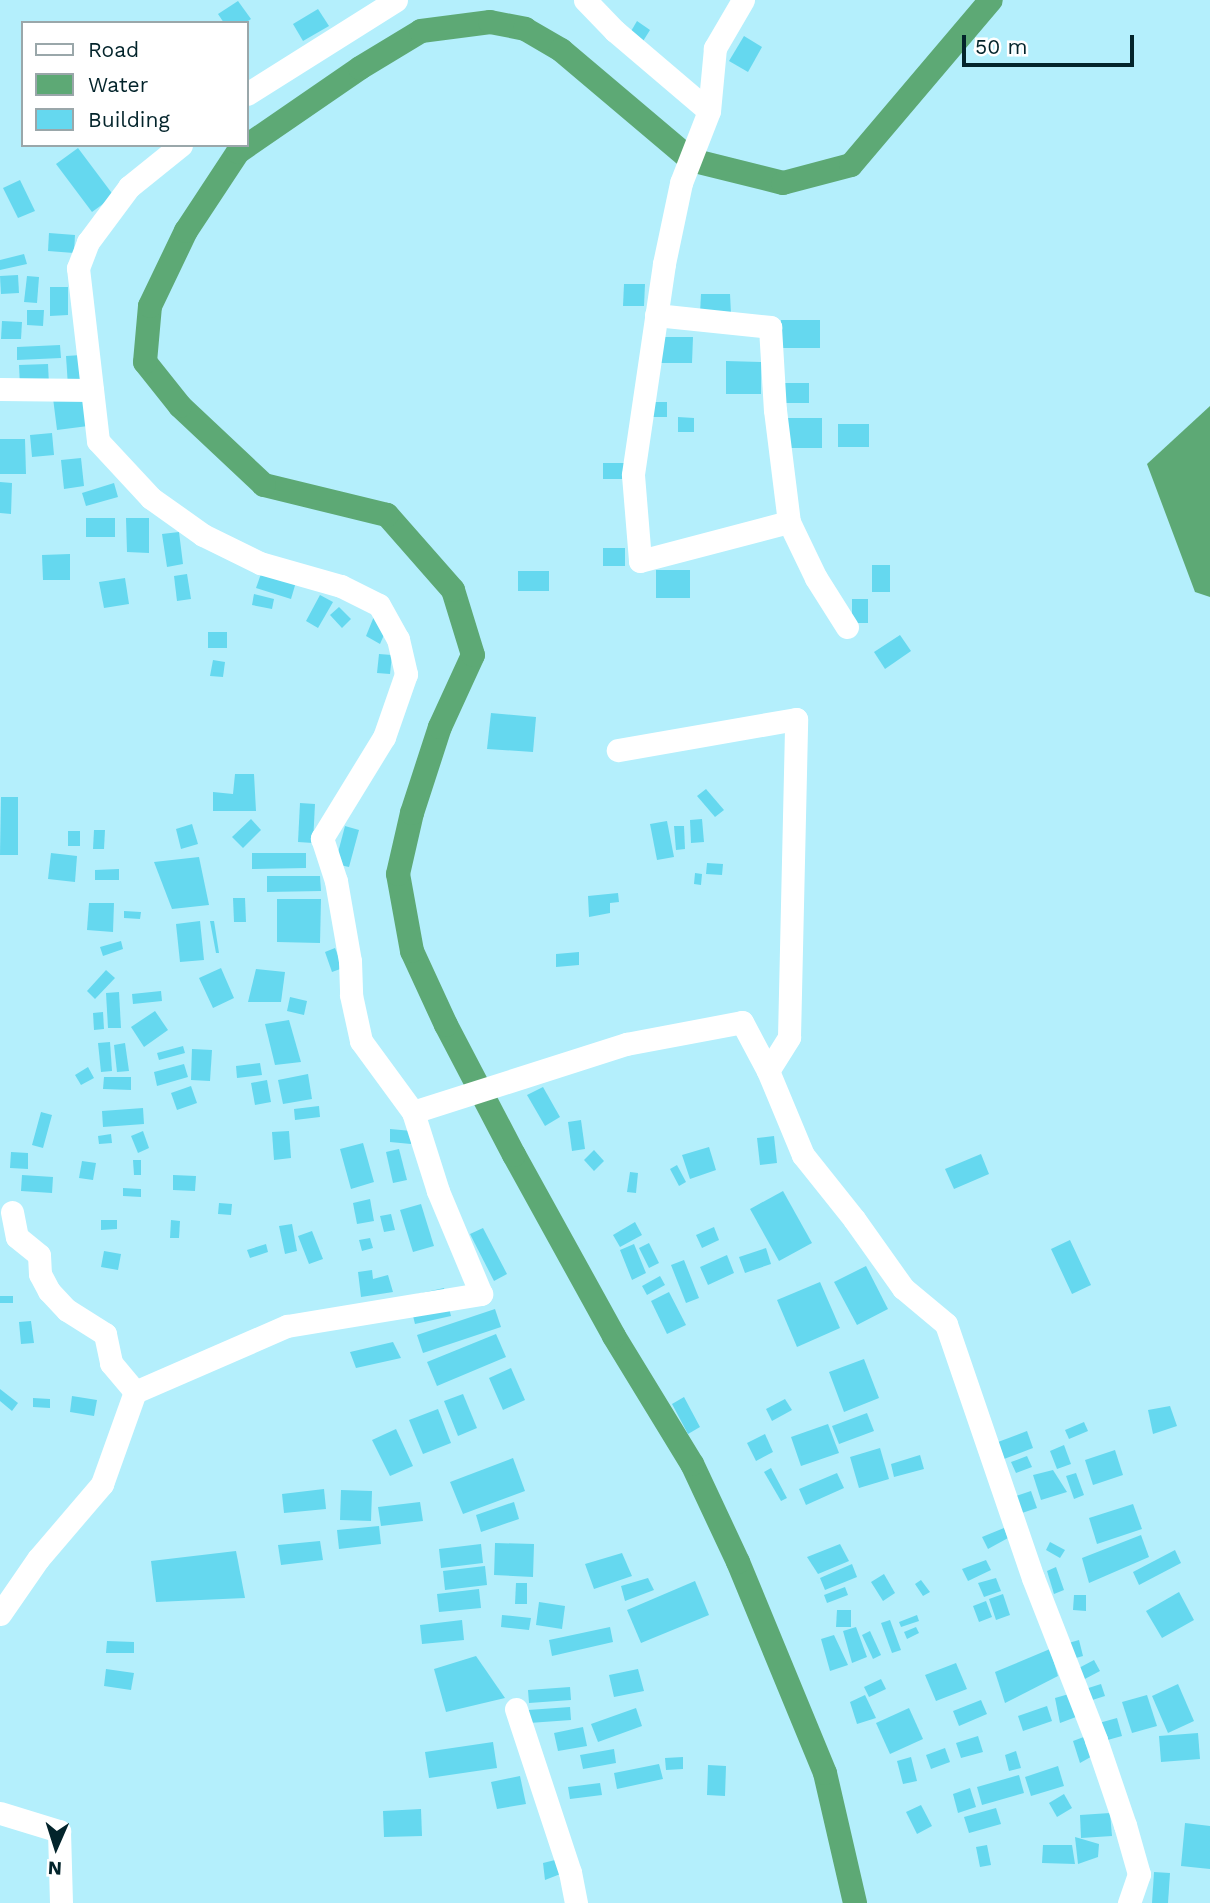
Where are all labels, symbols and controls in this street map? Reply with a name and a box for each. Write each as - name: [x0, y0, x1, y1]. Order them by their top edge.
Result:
- legend: [21, 21, 248, 147]
- scale bar: [965, 21, 1136, 65]
- text: 50 m: [975, 34, 1027, 59]
- text: Road: [88, 37, 139, 62]
- text: Water: [88, 72, 148, 97]
- text: Building: [88, 107, 170, 132]
- north arrow: [21, 1812, 91, 1882]
- text: N: [47, 1857, 63, 1880]

